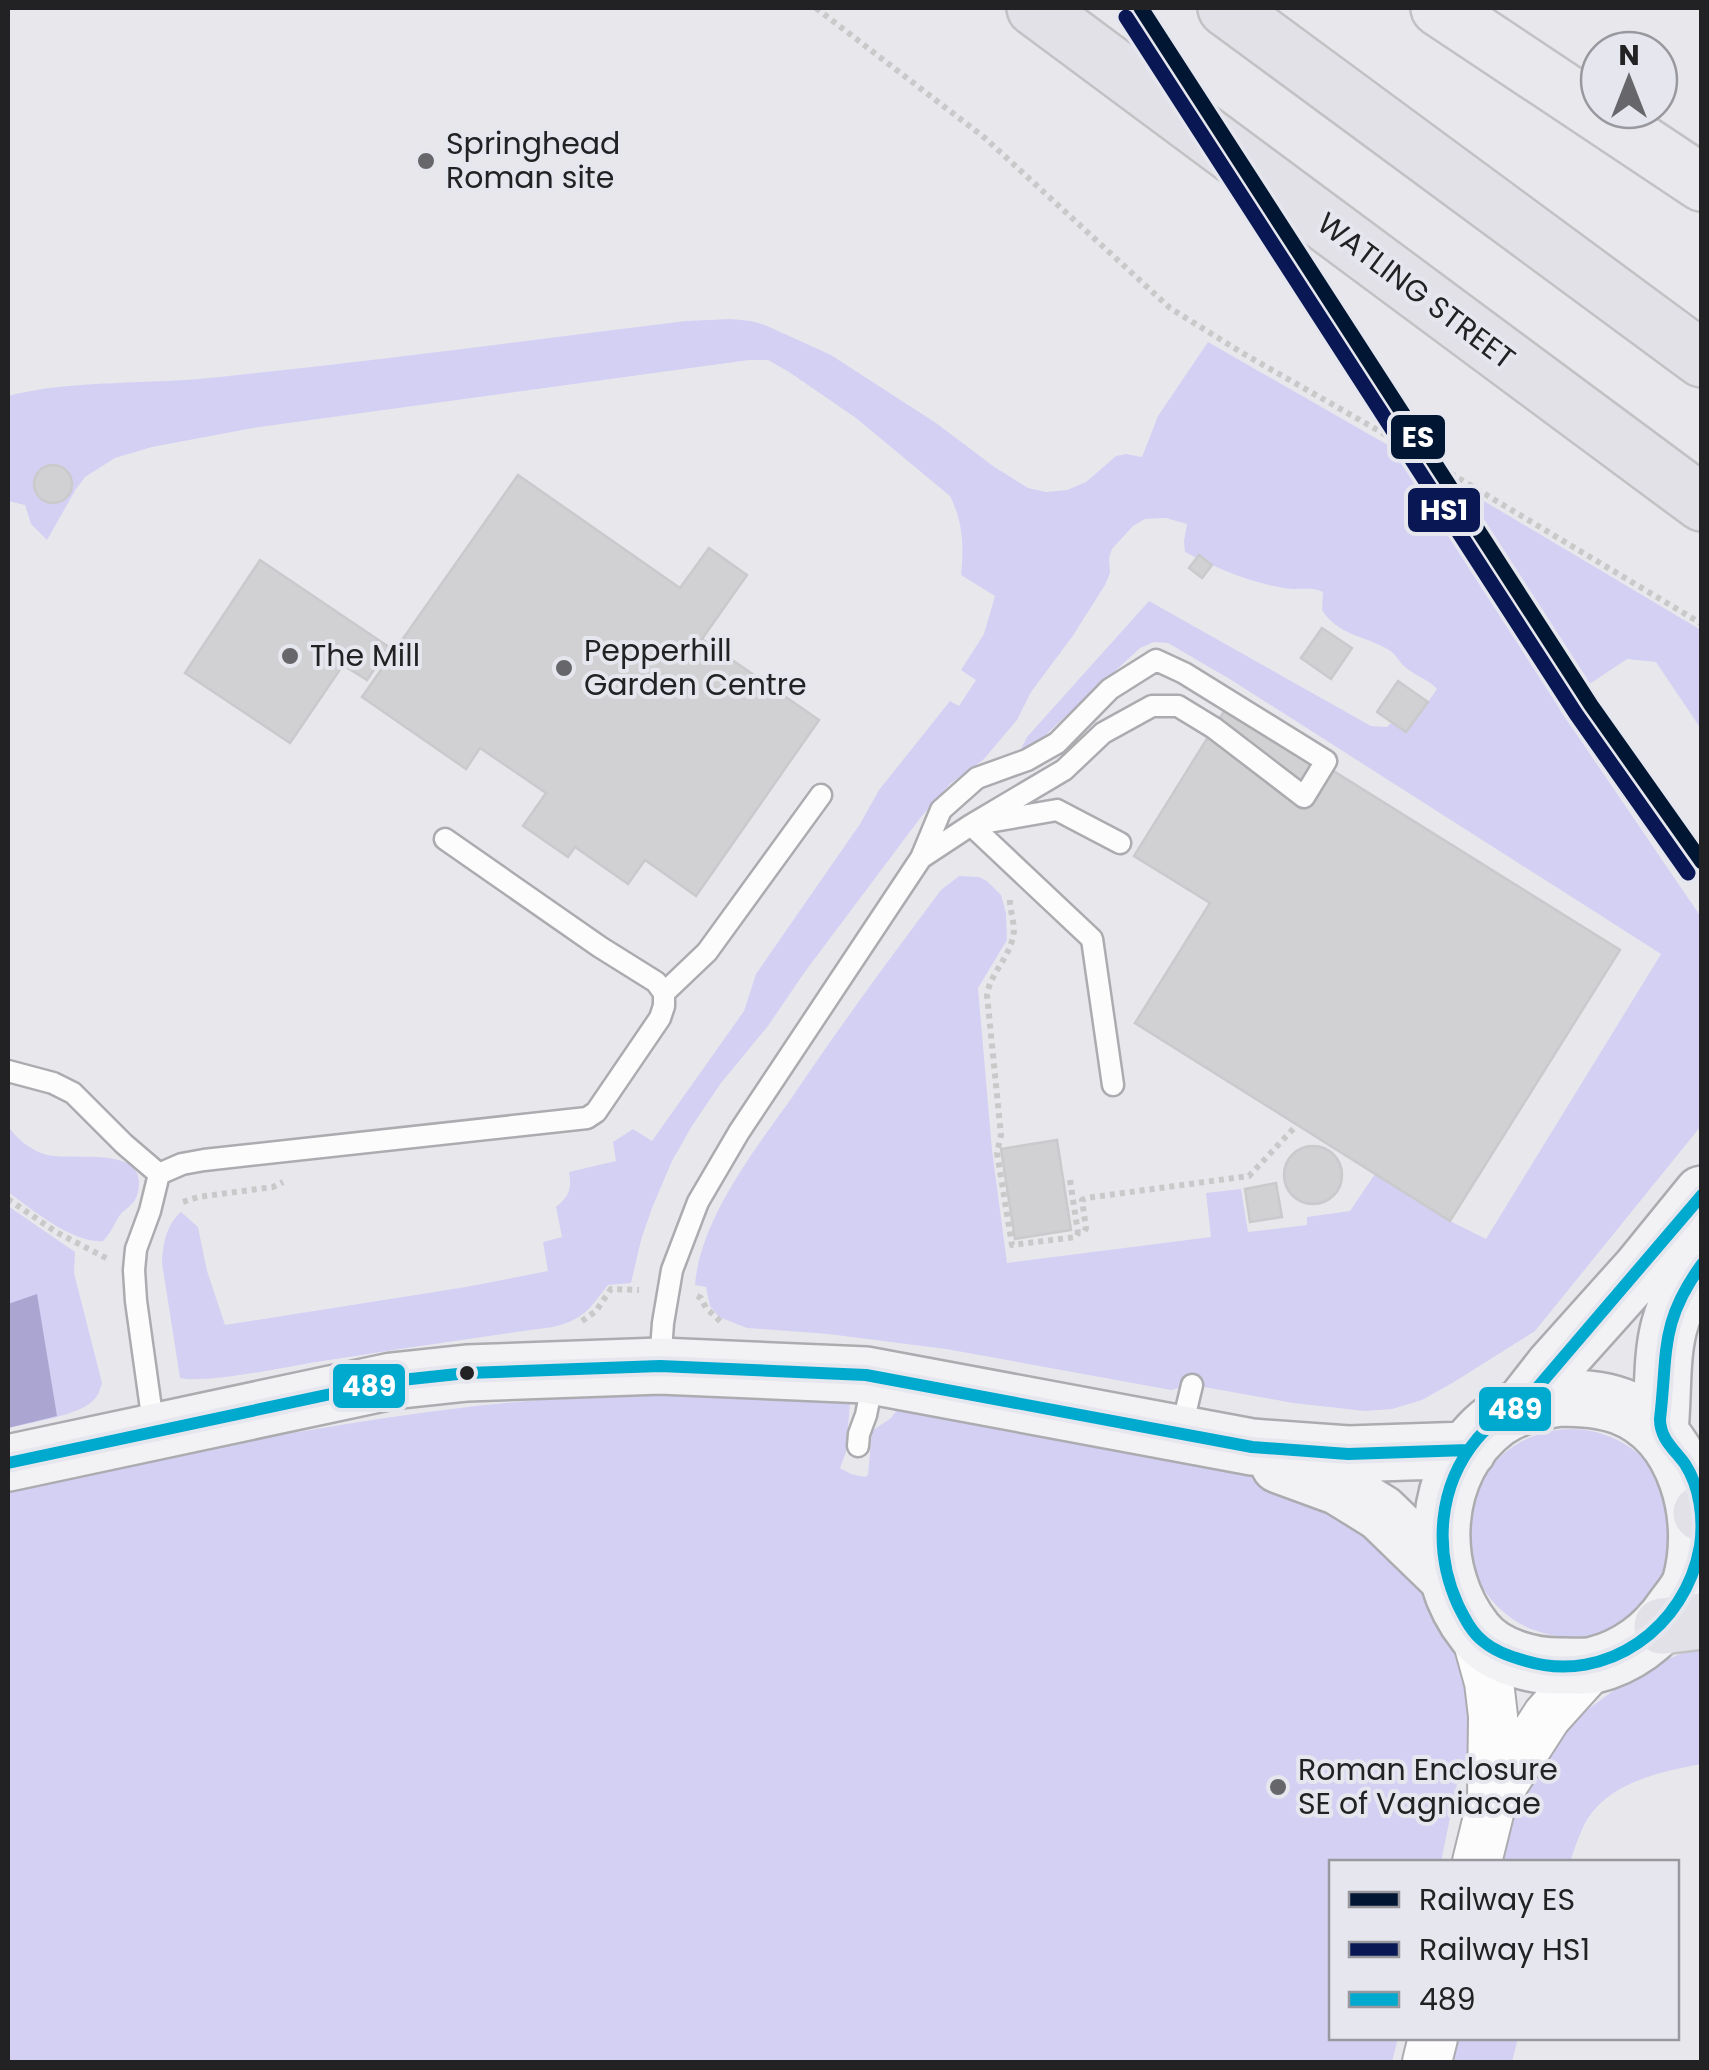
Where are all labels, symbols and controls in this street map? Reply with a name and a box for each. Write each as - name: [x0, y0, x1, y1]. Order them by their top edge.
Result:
- north arrow: [1579, 30, 1679, 130]
- text: N: [1618, 36, 1640, 75]
- place label: Springhead Roman site: [446, 122, 620, 199]
- marker: Springhead Roman site: [415, 150, 437, 172]
- street label: WATLING STREET: [1308, 202, 1524, 379]
- line badge: ES: [1389, 413, 1447, 461]
- text: ES: [1402, 418, 1434, 457]
- line badge: HS1: [1406, 486, 1482, 534]
- text: HS1: [1420, 491, 1468, 530]
- place label: Pepperhill Garden Centre: [584, 629, 807, 706]
- place label: The Mill: [310, 634, 420, 677]
- marker: The Mill: [279, 645, 301, 667]
- marker: Pepperhill Garden Centre: [553, 657, 575, 679]
- line badge: 489: [331, 1362, 407, 1410]
- unlabelled marker: [457, 1363, 477, 1383]
- text: 489: [342, 1367, 396, 1406]
- line badge: 489: [1477, 1385, 1553, 1433]
- text: 489: [1488, 1390, 1542, 1429]
- place label: Roman Enclosure SE of Vagniacae: [1298, 1748, 1558, 1825]
- marker: Roman Enclosure SE of Vagniacae: [1267, 1776, 1289, 1798]
- legend: [1329, 1860, 1679, 2040]
- text: Railway ES: [1419, 1878, 1575, 1921]
- text: Railway HS1: [1419, 1928, 1590, 1971]
- text: 489: [1419, 1978, 1476, 2021]

